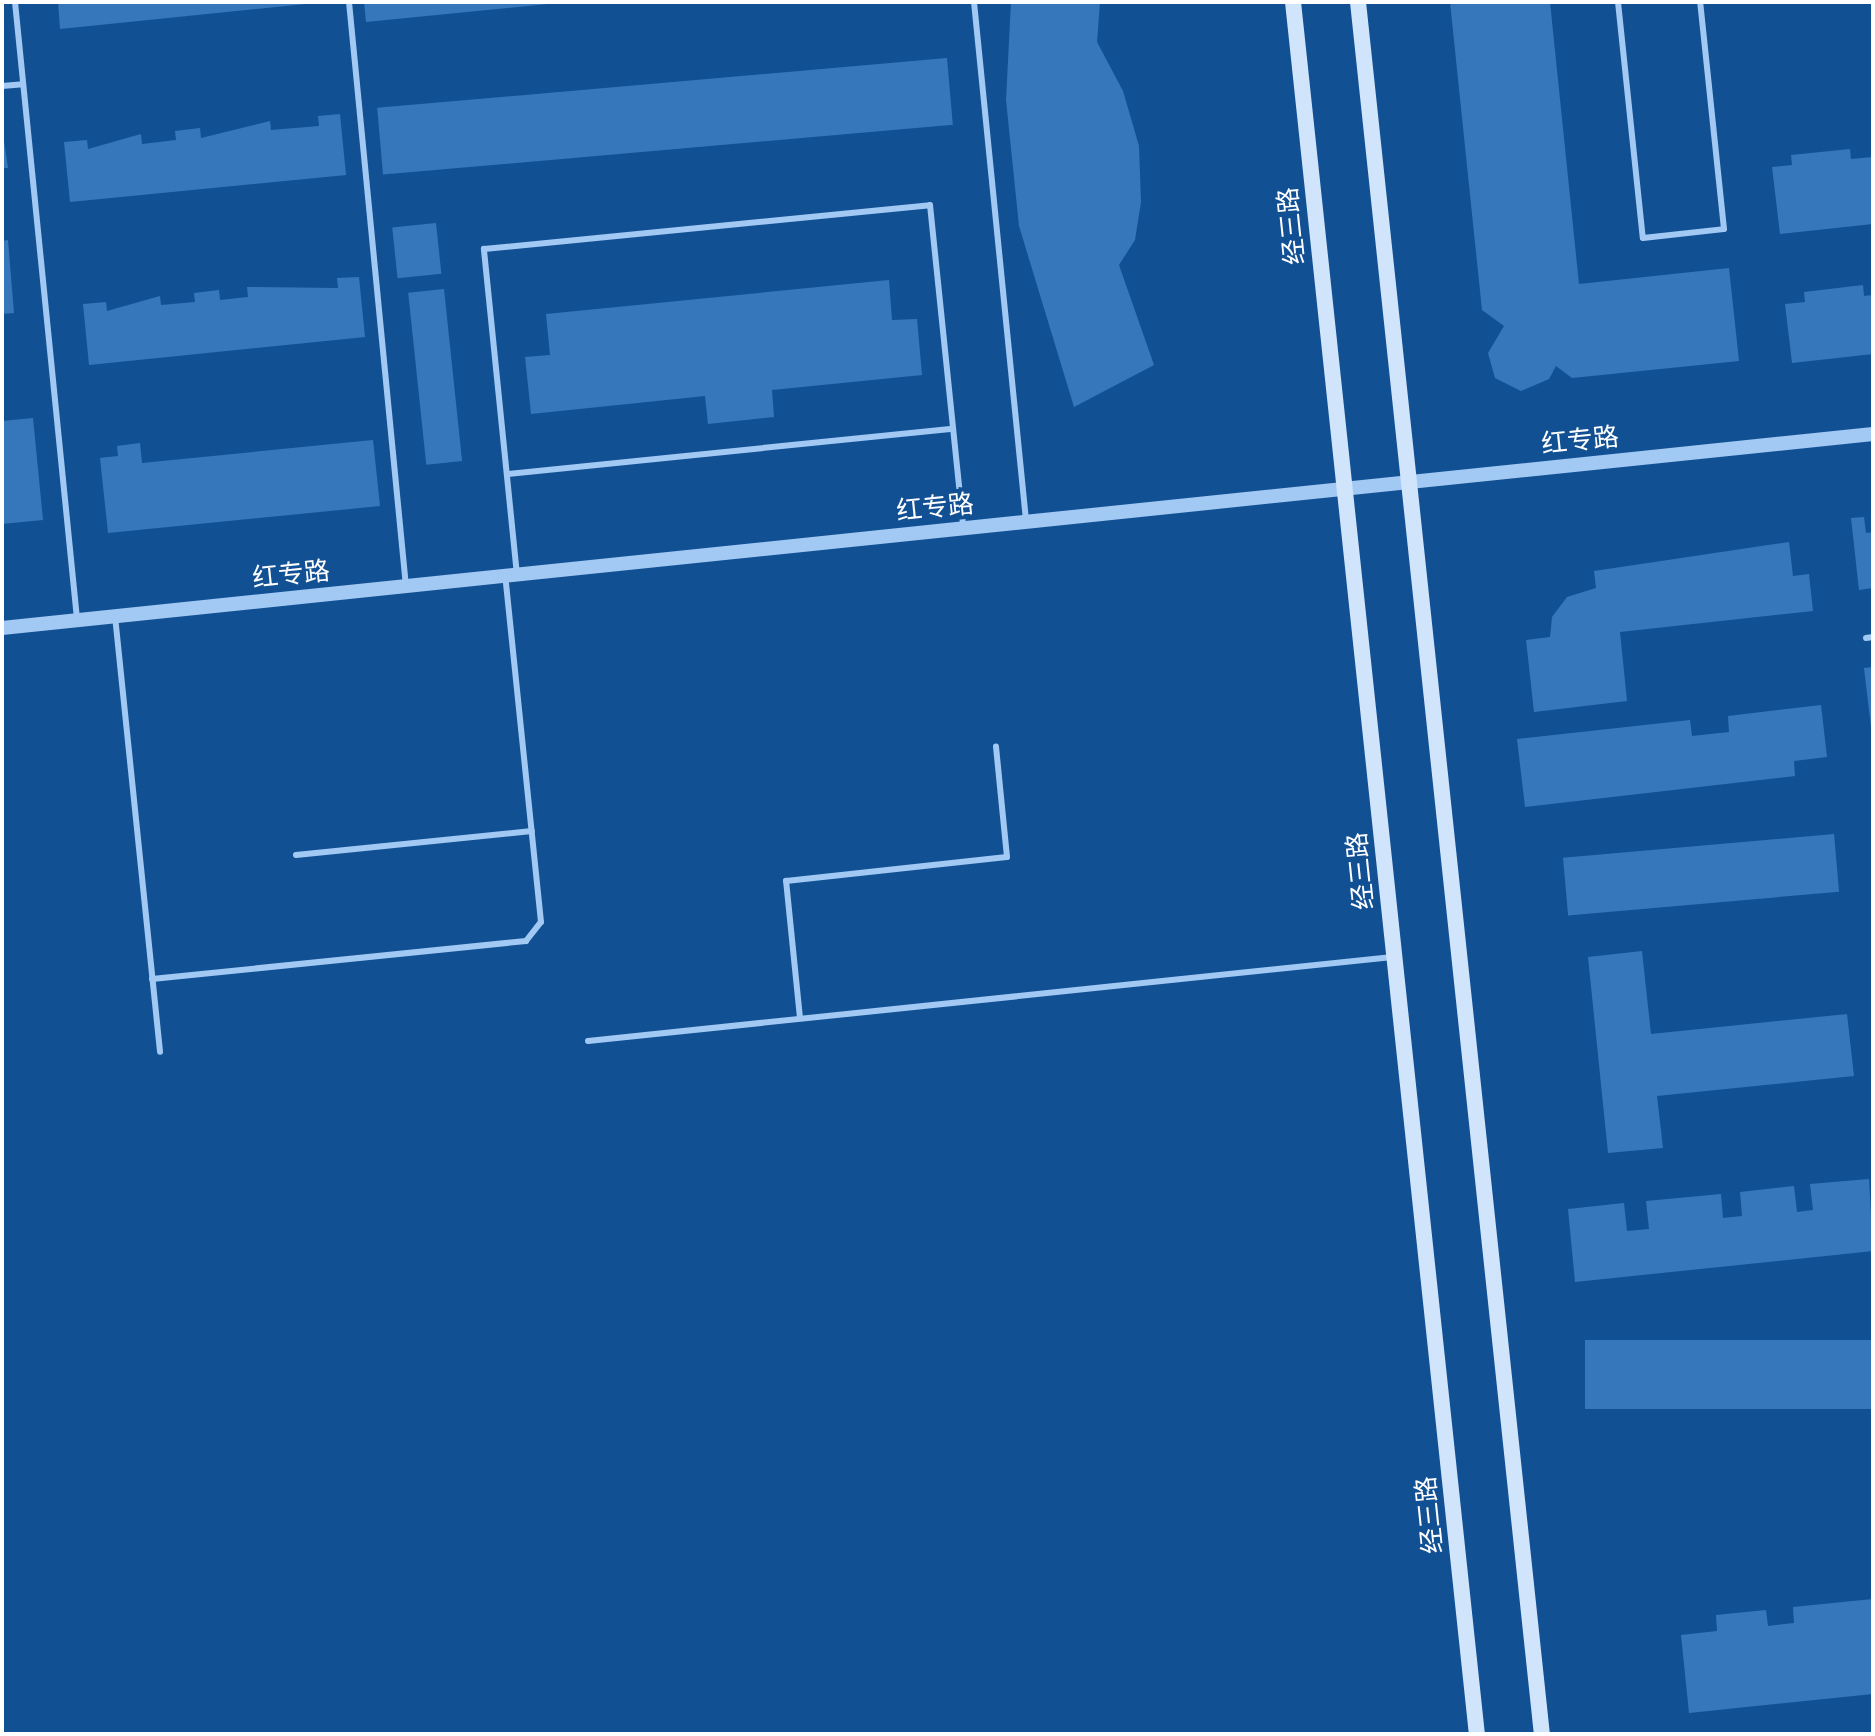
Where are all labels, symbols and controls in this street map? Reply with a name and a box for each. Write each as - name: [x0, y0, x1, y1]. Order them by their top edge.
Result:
- street label: 经三路: [1271, 186, 1311, 266]
- street label: 红专路: [1540, 420, 1620, 460]
- street label: 红专路: [895, 487, 975, 527]
- street label: 红专路: [251, 554, 331, 594]
- street label: 经三路: [1340, 831, 1380, 911]
- street label: 经三路: [1409, 1475, 1449, 1555]

